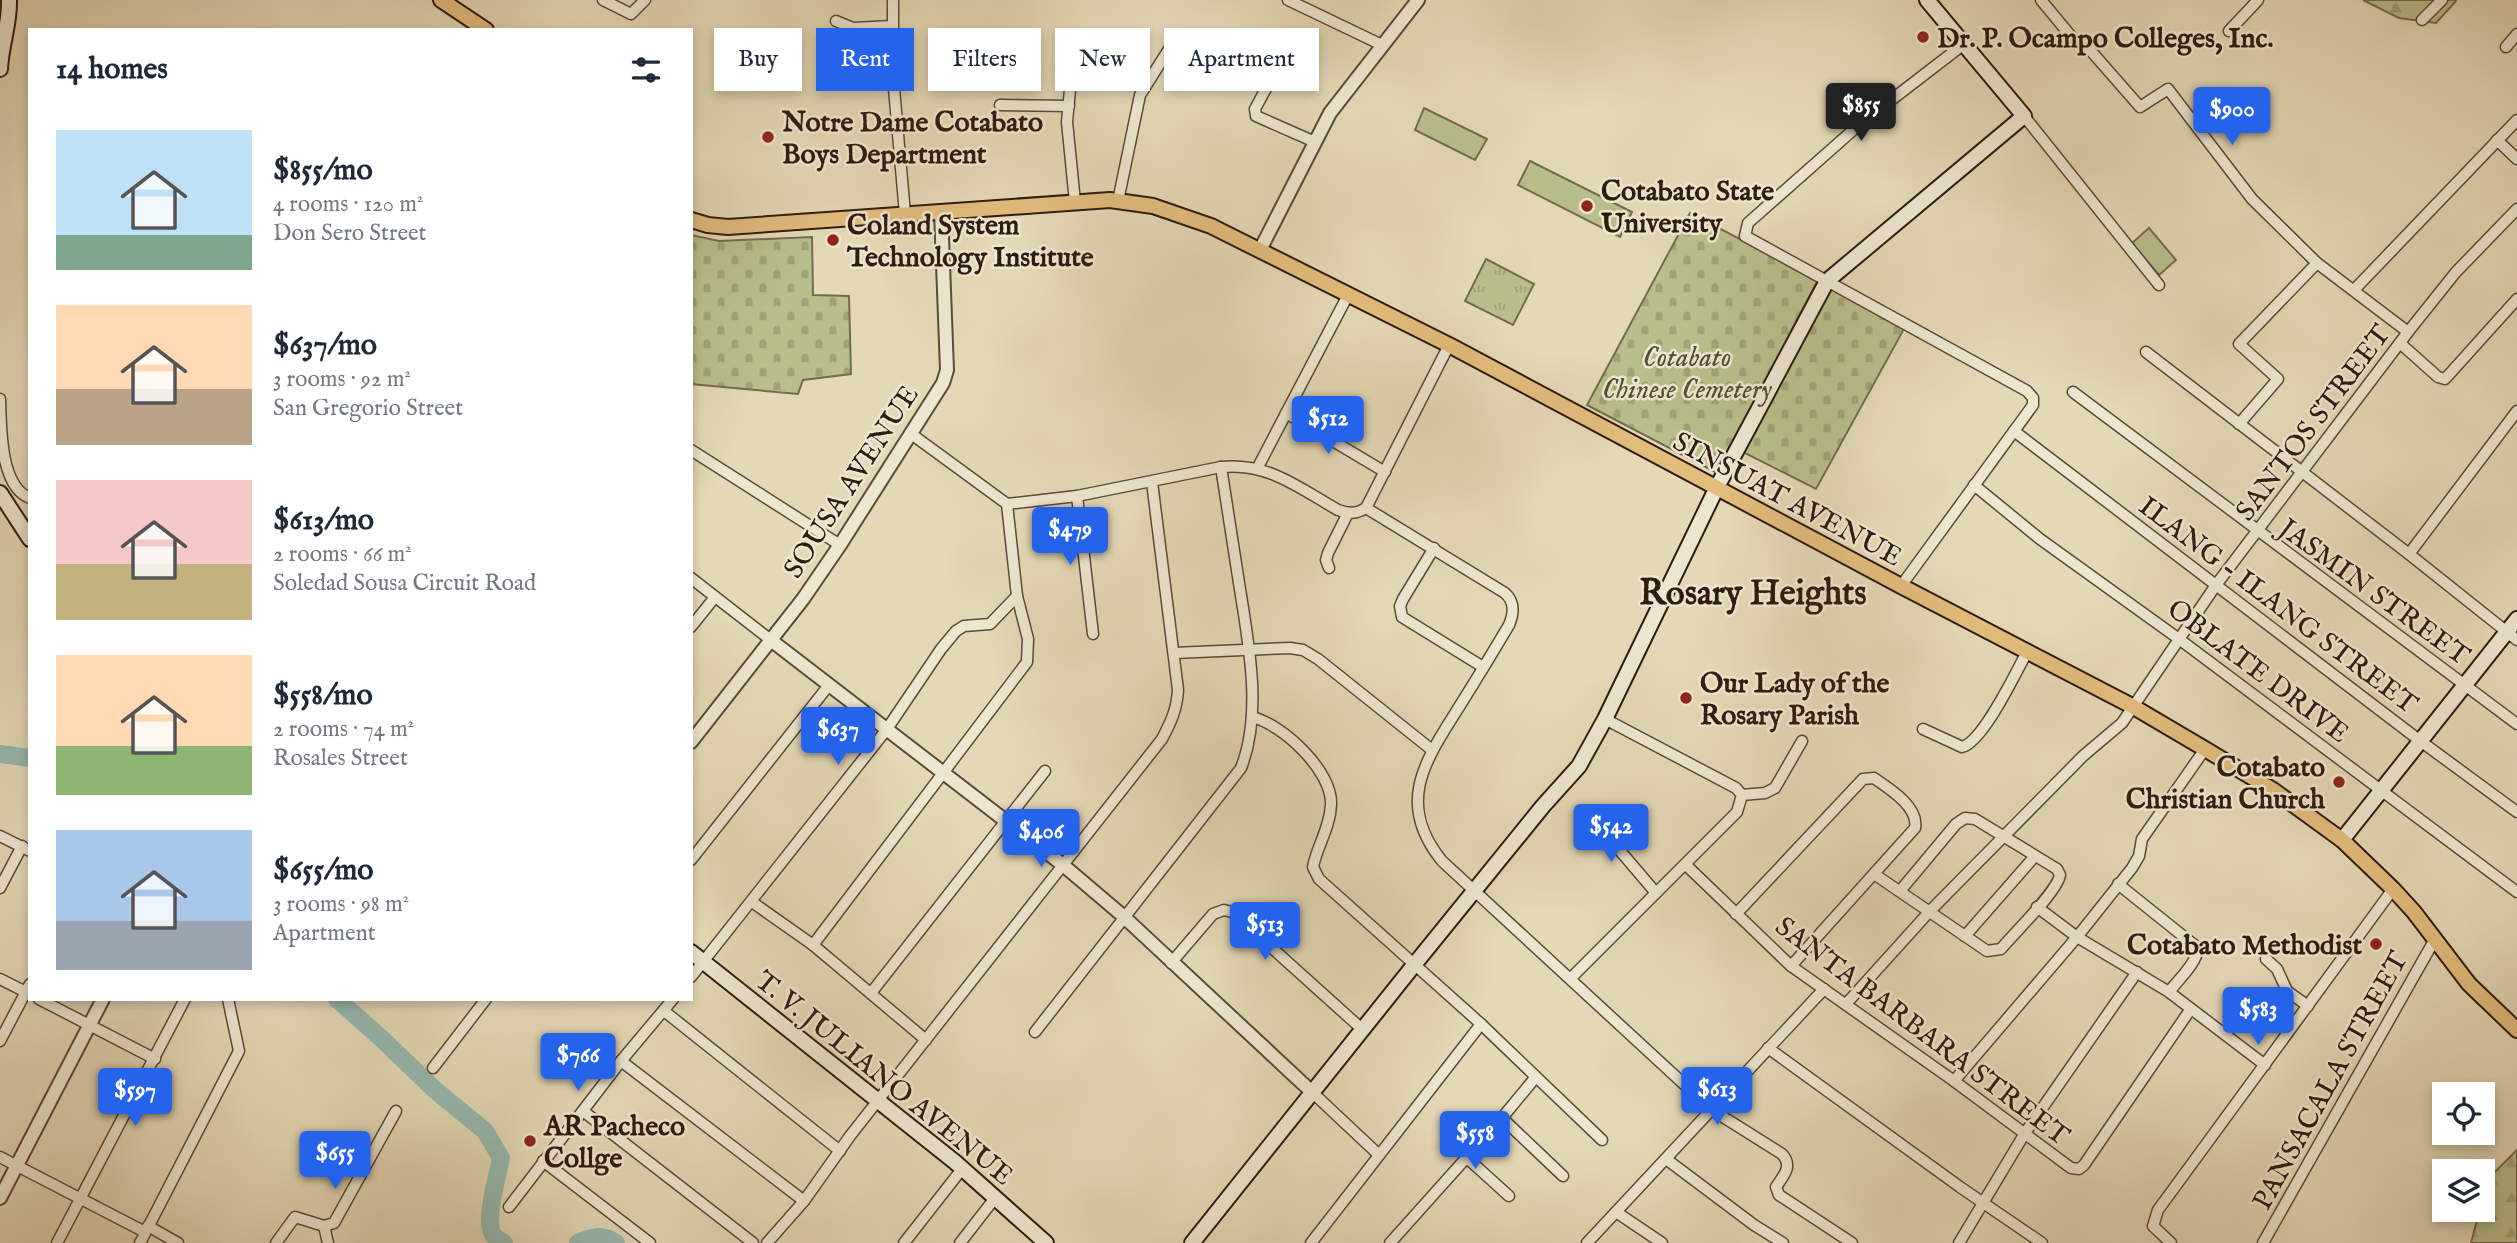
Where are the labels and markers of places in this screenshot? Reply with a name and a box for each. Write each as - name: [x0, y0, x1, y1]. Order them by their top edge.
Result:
- place label: Dr. P. Ocampo Colleges, Inc.: [1937, 22, 2273, 57]
- marker: Dr. P. Ocampo Colleges, Inc.: [1915, 29, 1931, 45]
- pin: $855: [1820, 83, 1902, 143]
- pin: $900: [2191, 88, 2273, 147]
- place label: Notre Dame Cotabato Boys Department: [781, 106, 1043, 173]
- marker: Notre Dame Cotabato Boys Department: [760, 129, 776, 145]
- place label: Cotabato State University: [1601, 175, 1774, 242]
- marker: Cotabato State University: [1579, 198, 1595, 214]
- place label: Coland System Technology Institute: [846, 209, 1094, 276]
- marker: Coland System Technology Institute: [825, 232, 841, 248]
- pin: $512: [1287, 396, 1369, 456]
- pin: $479: [1029, 508, 1111, 567]
- place label: Our Lady of the Rosary Parish: [1700, 667, 1890, 734]
- marker: Our Lady of the Rosary Parish: [1678, 690, 1694, 706]
- pin: $637: [797, 708, 879, 767]
- place label: Cotabato Christian Church: [2126, 751, 2326, 818]
- marker: Cotabato Christian Church: [2331, 774, 2347, 790]
- pin: $542: [1570, 804, 1652, 864]
- pin: $406: [1000, 810, 1082, 869]
- pin: $513: [1224, 902, 1306, 962]
- place label: Cotabato Methodist: [2127, 929, 2362, 964]
- marker: Cotabato Methodist: [2368, 936, 2384, 952]
- pin: $583: [2217, 988, 2299, 1047]
- pin: $766: [537, 1034, 619, 1093]
- pin: $597: [94, 1068, 176, 1128]
- pin: $613: [1676, 1068, 1758, 1127]
- place label: AR Pacheco Collge: [543, 1110, 685, 1177]
- pin: $558: [1434, 1112, 1516, 1171]
- pin: $655: [294, 1132, 376, 1191]
- marker: AR Pacheco Collge: [522, 1133, 538, 1149]

